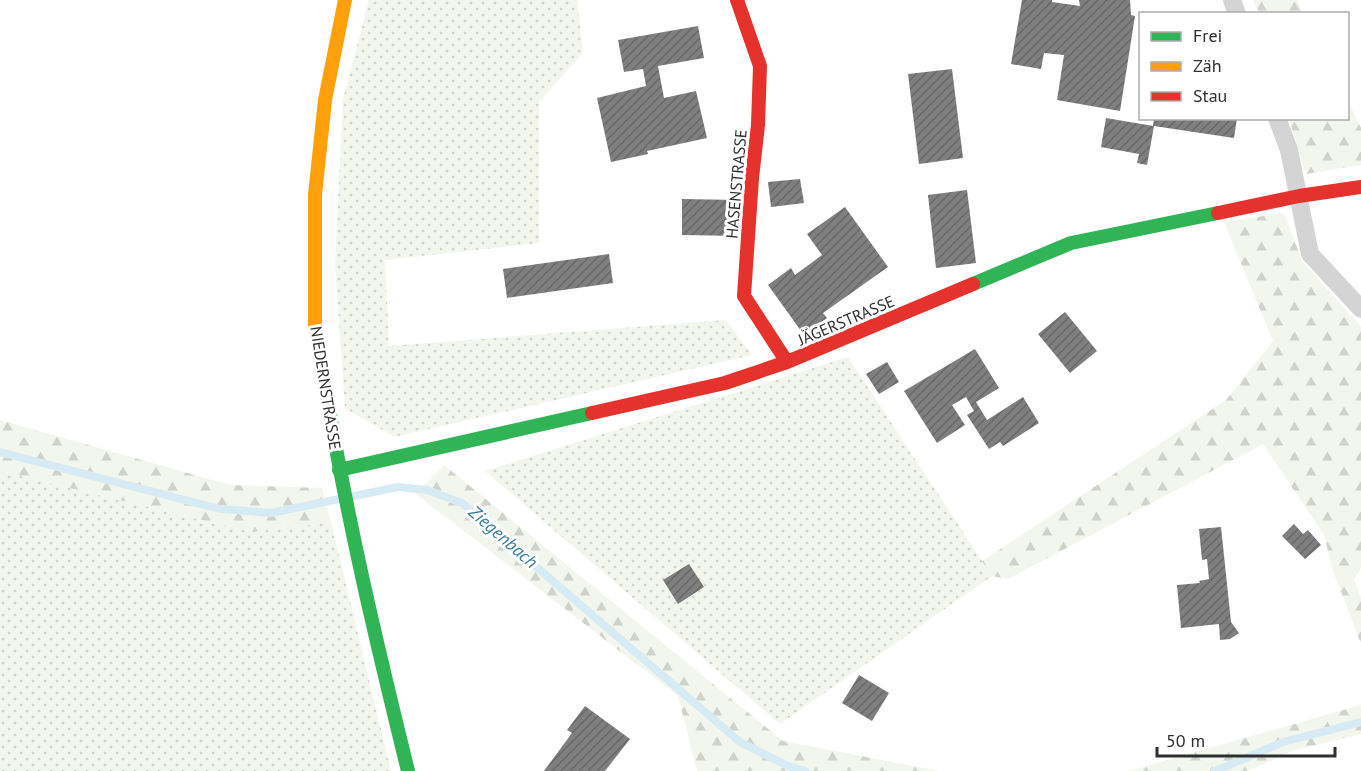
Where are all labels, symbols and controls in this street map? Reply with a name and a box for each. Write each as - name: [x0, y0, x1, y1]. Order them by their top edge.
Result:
- legend: [1139, 12, 1349, 120]
- text: Frei: [1193, 24, 1222, 47]
- text: Zäh: [1193, 54, 1222, 77]
- text: Stau: [1193, 84, 1227, 107]
- street label: HASENSTRASSE: [721, 129, 751, 239]
- street label: JÄGERSTRASSE: [794, 291, 897, 350]
- street label: NIEDERNSTRASSE: [306, 325, 346, 451]
- water label: Ziegenbach: [463, 500, 543, 573]
- scale bar: [1157, 720, 1336, 758]
- text: 50 m: [1166, 729, 1205, 752]

